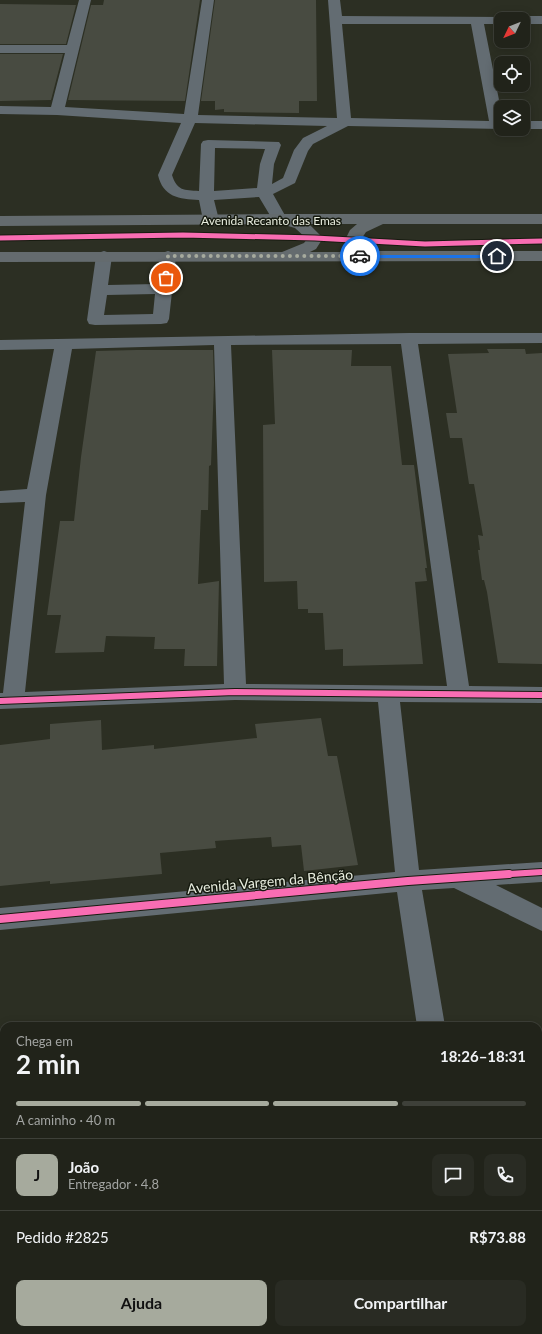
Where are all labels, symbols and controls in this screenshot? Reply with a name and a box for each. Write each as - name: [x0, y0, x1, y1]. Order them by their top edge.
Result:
- north arrow: [494, 12, 530, 48]
- map controls: [494, 12, 530, 136]
- button: locate: [494, 56, 530, 92]
- button: layers: [494, 100, 530, 136]
- street label: Avenida Recanto das Emas: [201, 213, 341, 228]
- courier: [340, 236, 380, 276]
- pin: [480, 239, 514, 273]
- icon: car: [349, 245, 371, 267]
- icon: home: [486, 245, 508, 267]
- pin: [149, 261, 183, 295]
- icon: bag: [155, 267, 177, 289]
- street label: Avenida Vargem da Bênção: [186, 865, 354, 897]
- text: Chega em: [16, 1033, 73, 1049]
- text: 18:26–18:31: [440, 1047, 526, 1065]
- text: 2 min: [16, 1048, 80, 1080]
- text: A caminho · 40 m: [16, 1112, 115, 1128]
- button: chat: [432, 1154, 474, 1196]
- button: phone: [484, 1154, 526, 1196]
- text: João: [68, 1158, 99, 1176]
- text: J: [34, 1166, 40, 1184]
- text: Entregador · 4.8: [68, 1176, 159, 1192]
- text: Pedido #2825: [16, 1228, 109, 1246]
- text: R$73.88: [469, 1228, 526, 1246]
- button: Ajuda: [16, 1280, 267, 1326]
- button: Compartilhar: [275, 1280, 526, 1326]

